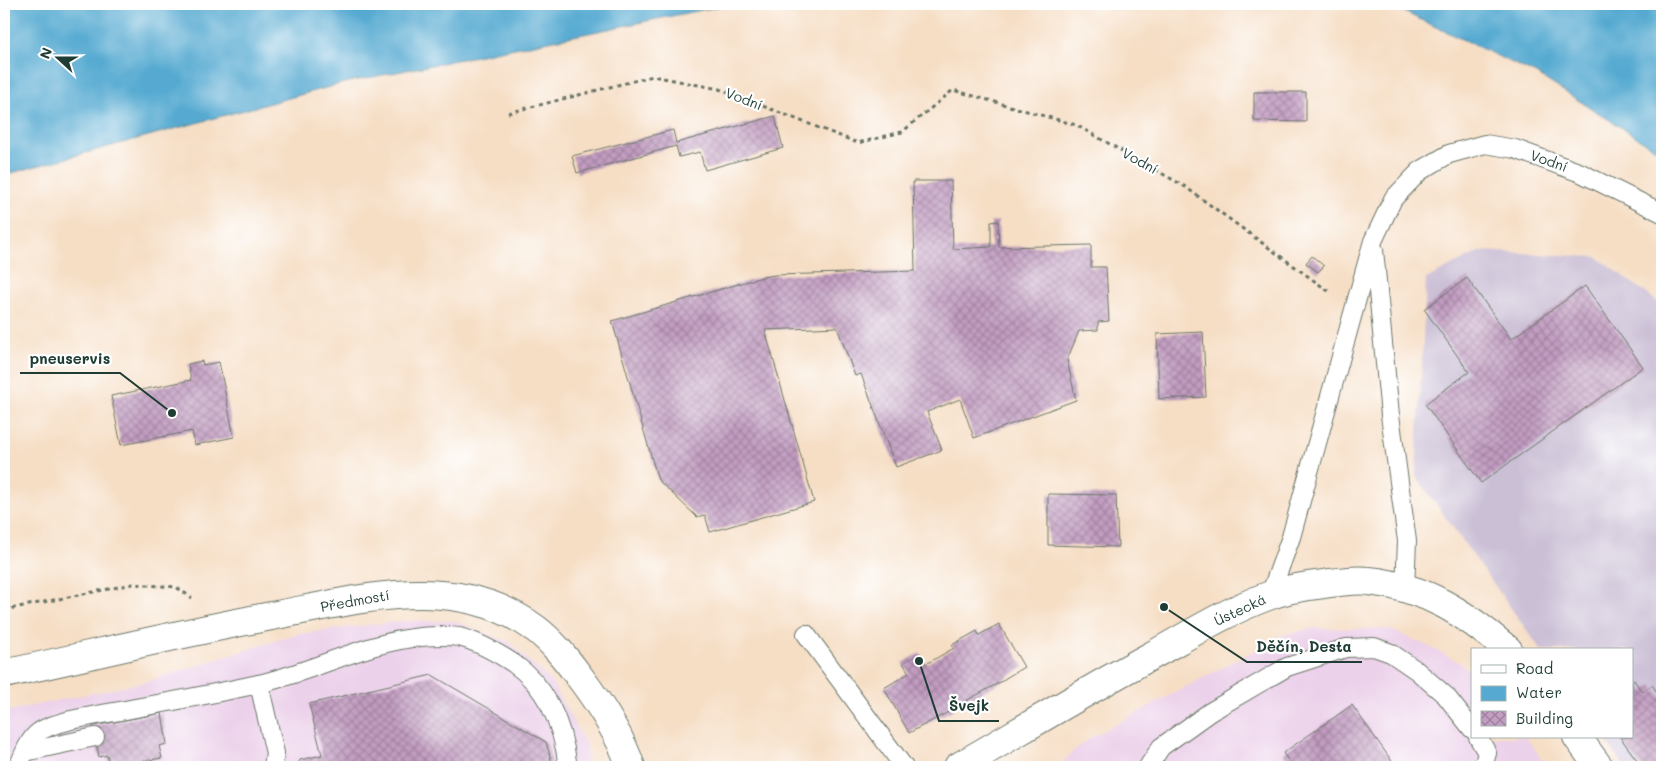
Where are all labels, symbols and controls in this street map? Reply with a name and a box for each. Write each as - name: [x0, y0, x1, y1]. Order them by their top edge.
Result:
- north arrow: [32, 32, 82, 82]
- text: N: [35, 45, 56, 62]
- street label: Vodní: [723, 83, 765, 114]
- street label: Vodní: [1119, 143, 1162, 178]
- street label: Vodní: [1528, 145, 1570, 176]
- callout: pneuservis: [20, 343, 120, 373]
- text: pneuservis: [30, 348, 110, 368]
- street label: Předmostí: [319, 585, 391, 616]
- street label: Ústecká: [1211, 589, 1269, 630]
- callout: Děčín, Desta: [1247, 632, 1362, 662]
- text: Děčín, Desta: [1256, 636, 1352, 656]
- legend: [1471, 648, 1634, 738]
- text: Road: [1516, 658, 1553, 678]
- text: Water: [1516, 682, 1562, 702]
- callout: Švejk: [939, 691, 999, 721]
- text: Švejk: [949, 695, 989, 715]
- text: Building: [1516, 708, 1573, 728]

